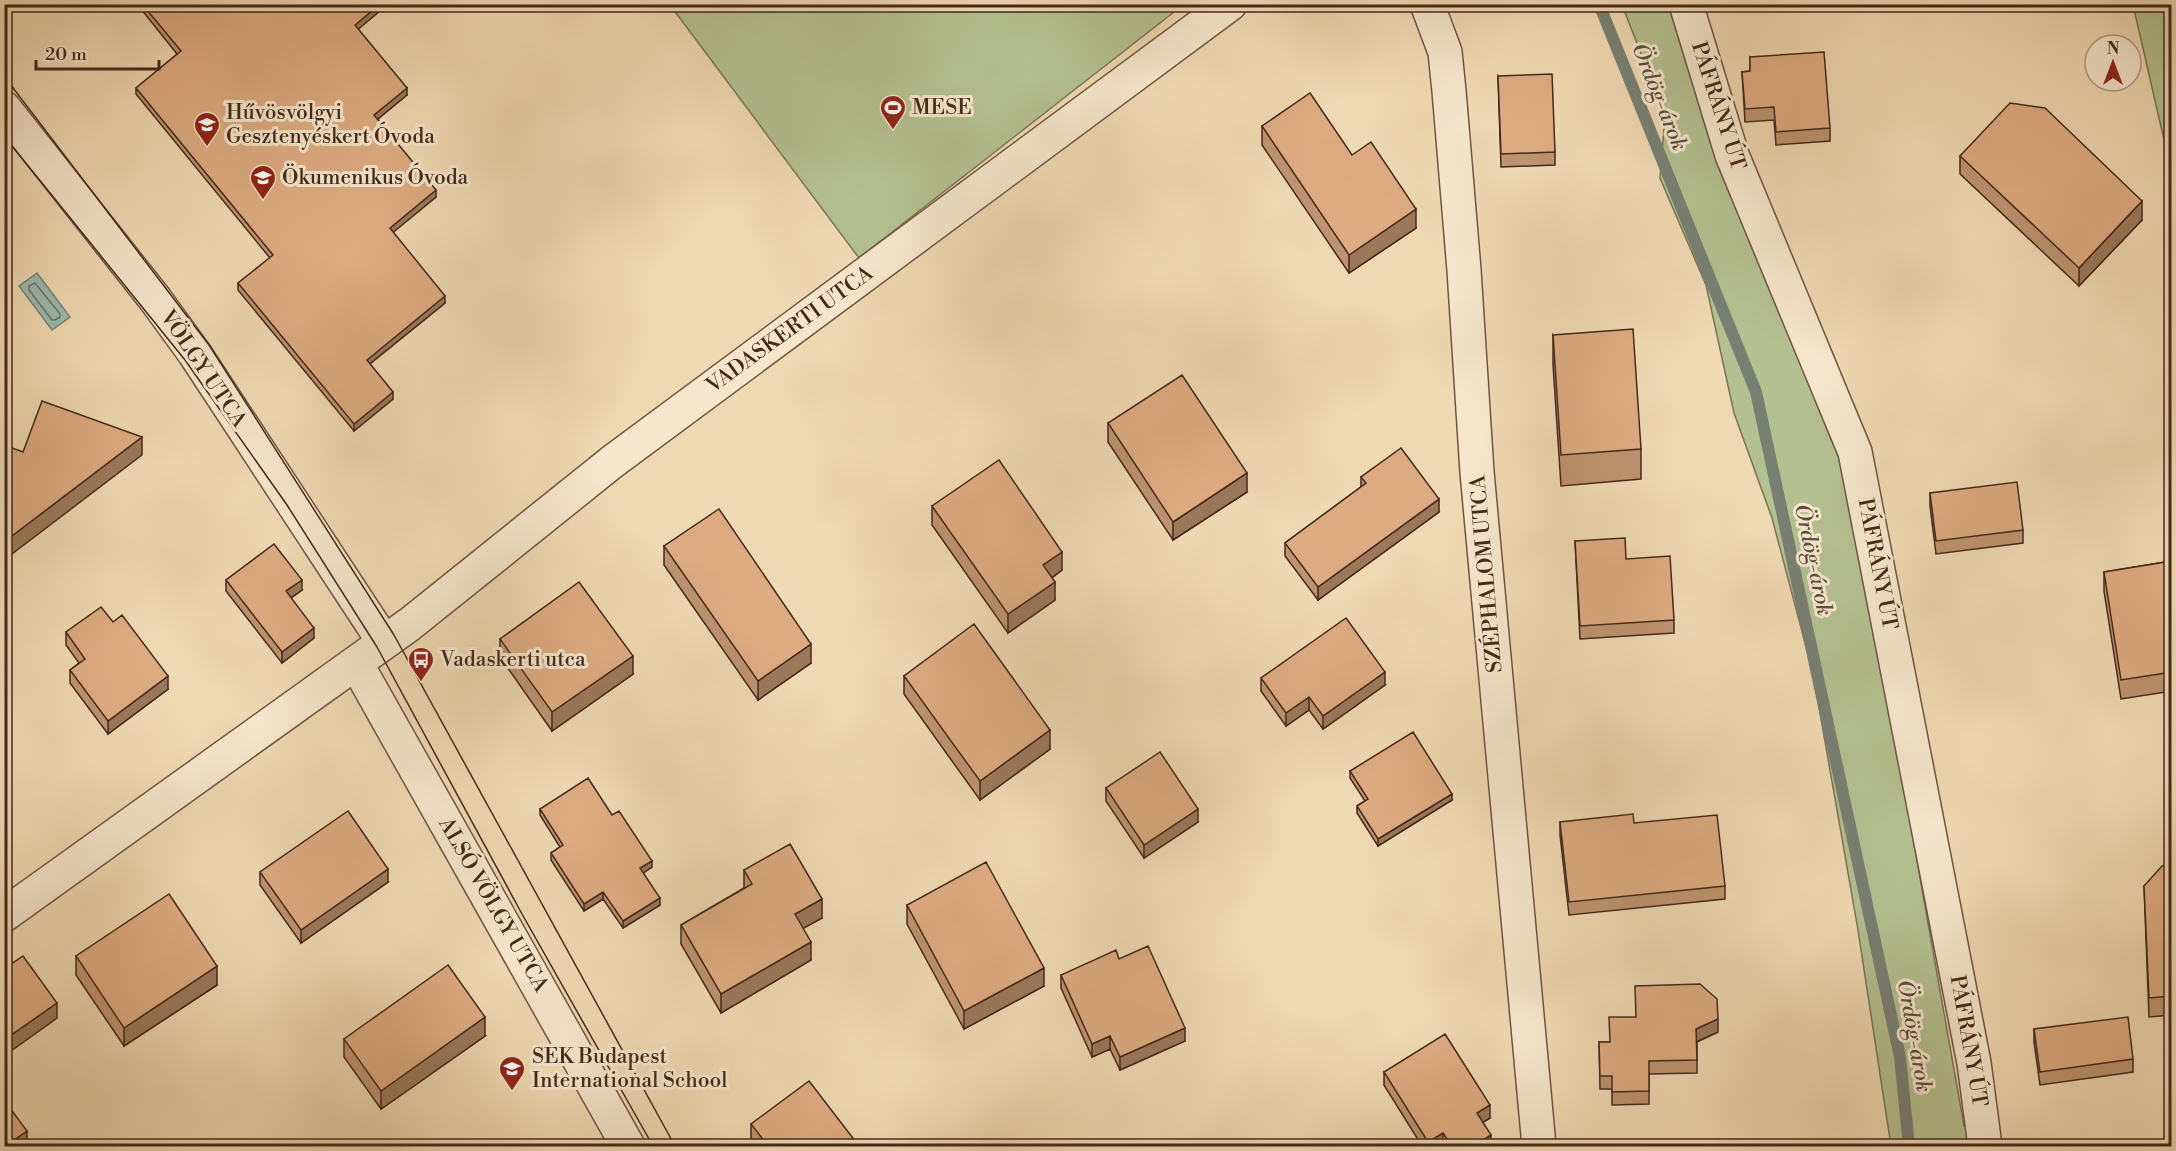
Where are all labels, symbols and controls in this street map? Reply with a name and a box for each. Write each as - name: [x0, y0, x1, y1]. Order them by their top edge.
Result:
- scale bar: [36, 33, 159, 71]
- north arrow: [2083, 33, 2143, 93]
- street label: PÁFRÁNY ÚT: [1685, 38, 1754, 174]
- water label: Ördög-árok: [1625, 39, 1694, 155]
- text: N: [2107, 39, 2120, 59]
- text: 20 m: [45, 43, 87, 66]
- sports icon: MESE: [878, 93, 908, 131]
- place label: MESE: [912, 95, 972, 121]
- place label: Hűvösvölgyi Gesztenyéskert Óvoda: [226, 100, 435, 150]
- school or university icon: Hűvösvölgyi Gesztenyéskert Óvoda: [192, 110, 222, 148]
- place label: Ökumenikus Óvoda: [282, 162, 469, 191]
- school or university icon: Ökumenikus Óvoda: [248, 163, 278, 201]
- street label: VADASKERTI UTCA: [701, 260, 879, 400]
- street label: VÖLGY UTCA: [154, 303, 254, 433]
- street label: SZÉPHALOM UTCA: [1463, 473, 1509, 674]
- street label: PÁFRÁNY ÚT: [1852, 496, 1905, 632]
- water label: Ördög-árok: [1788, 501, 1839, 618]
- bus stop icon: Vadaskerti utca: [406, 645, 436, 683]
- place label: Vadaskerti utca: [439, 647, 586, 673]
- street label: ALSÓ VÖLGY UTCA: [432, 811, 556, 997]
- street label: PÁFRÁNY ÚT: [1944, 973, 1995, 1109]
- water label: Ördög-árok: [1891, 978, 1938, 1094]
- place label: SEK Budapest International School: [532, 1044, 728, 1094]
- school or university icon: SEK Budapest International School: [497, 1054, 527, 1092]

